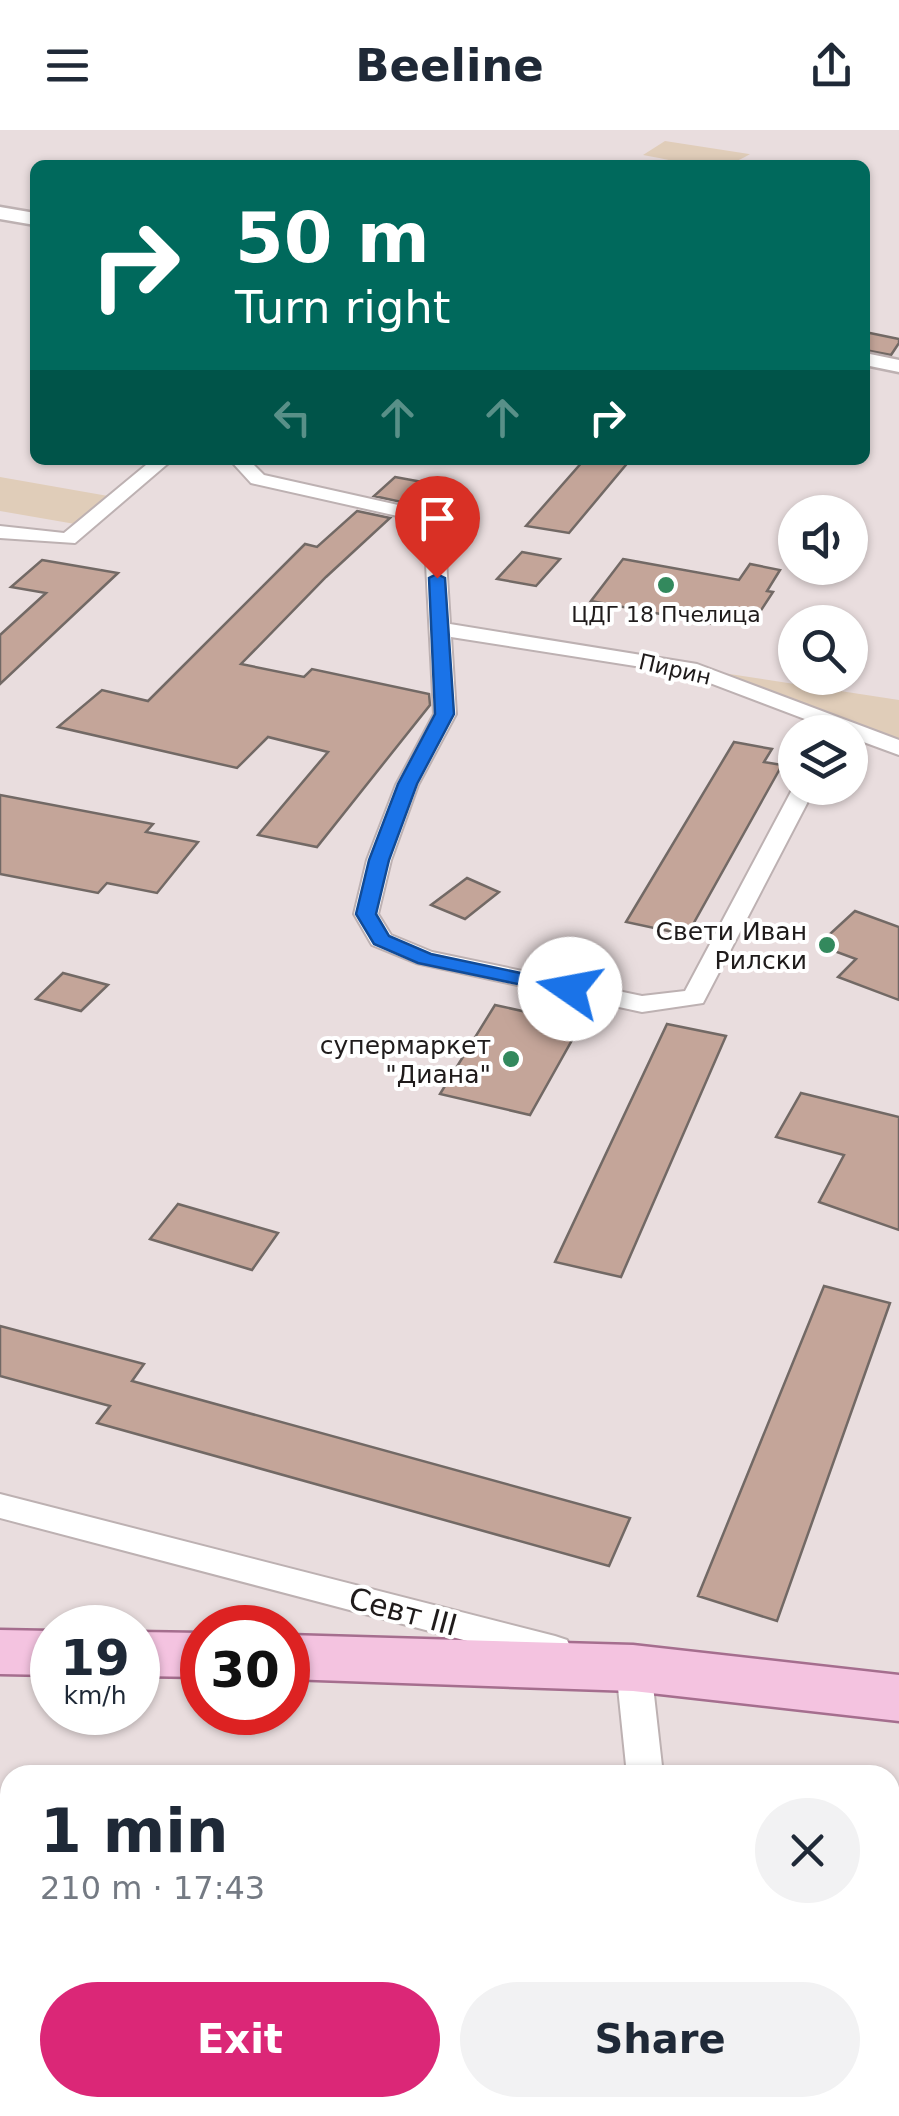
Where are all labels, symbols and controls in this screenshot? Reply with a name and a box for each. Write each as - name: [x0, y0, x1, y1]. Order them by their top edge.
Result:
- icon: menu: [40, 38, 95, 93]
- icon: share: [804, 38, 859, 93]
- text: Beeline: [355, 39, 544, 92]
- text: 50 m: [235, 197, 430, 279]
- icon: right: [70, 200, 200, 330]
- text: Turn right: [235, 281, 450, 334]
- icon: left: [265, 390, 320, 445]
- icon: ahead: [370, 390, 425, 445]
- icon: ahead: [475, 390, 530, 445]
- icon: right: [580, 390, 635, 445]
- pin: [395, 476, 480, 579]
- icon: arrive: [410, 491, 465, 546]
- map controls: [778, 495, 868, 805]
- button: sound: [778, 495, 868, 585]
- marker: ЦДГ 18 Пчелица: [655, 574, 677, 596]
- place label: ЦДГ 18 Пчелица: [571, 602, 761, 627]
- button: search: [778, 605, 868, 695]
- street label: Пирин: [636, 649, 714, 690]
- button: layers: [778, 715, 868, 805]
- place label: Свети Иван Рилски: [656, 917, 807, 975]
- marker: Свети Иван Рилски: [816, 934, 838, 956]
- position arrow: [518, 937, 622, 1041]
- place label: супермаркет "Диана": [320, 1031, 491, 1089]
- marker: супермаркет "Диана": [500, 1048, 522, 1070]
- street label: Севт III: [345, 1580, 461, 1643]
- speed limit sign: 30: [180, 1605, 310, 1735]
- text: 19: [60, 1629, 130, 1687]
- text: km/h: [63, 1681, 127, 1710]
- text: 1 min: [40, 1796, 228, 1866]
- button: close: [755, 1798, 860, 1903]
- text: 210 m · 17:43: [40, 1869, 265, 1907]
- button: Exit: [40, 1982, 440, 2097]
- button: Share: [460, 1982, 860, 2097]

